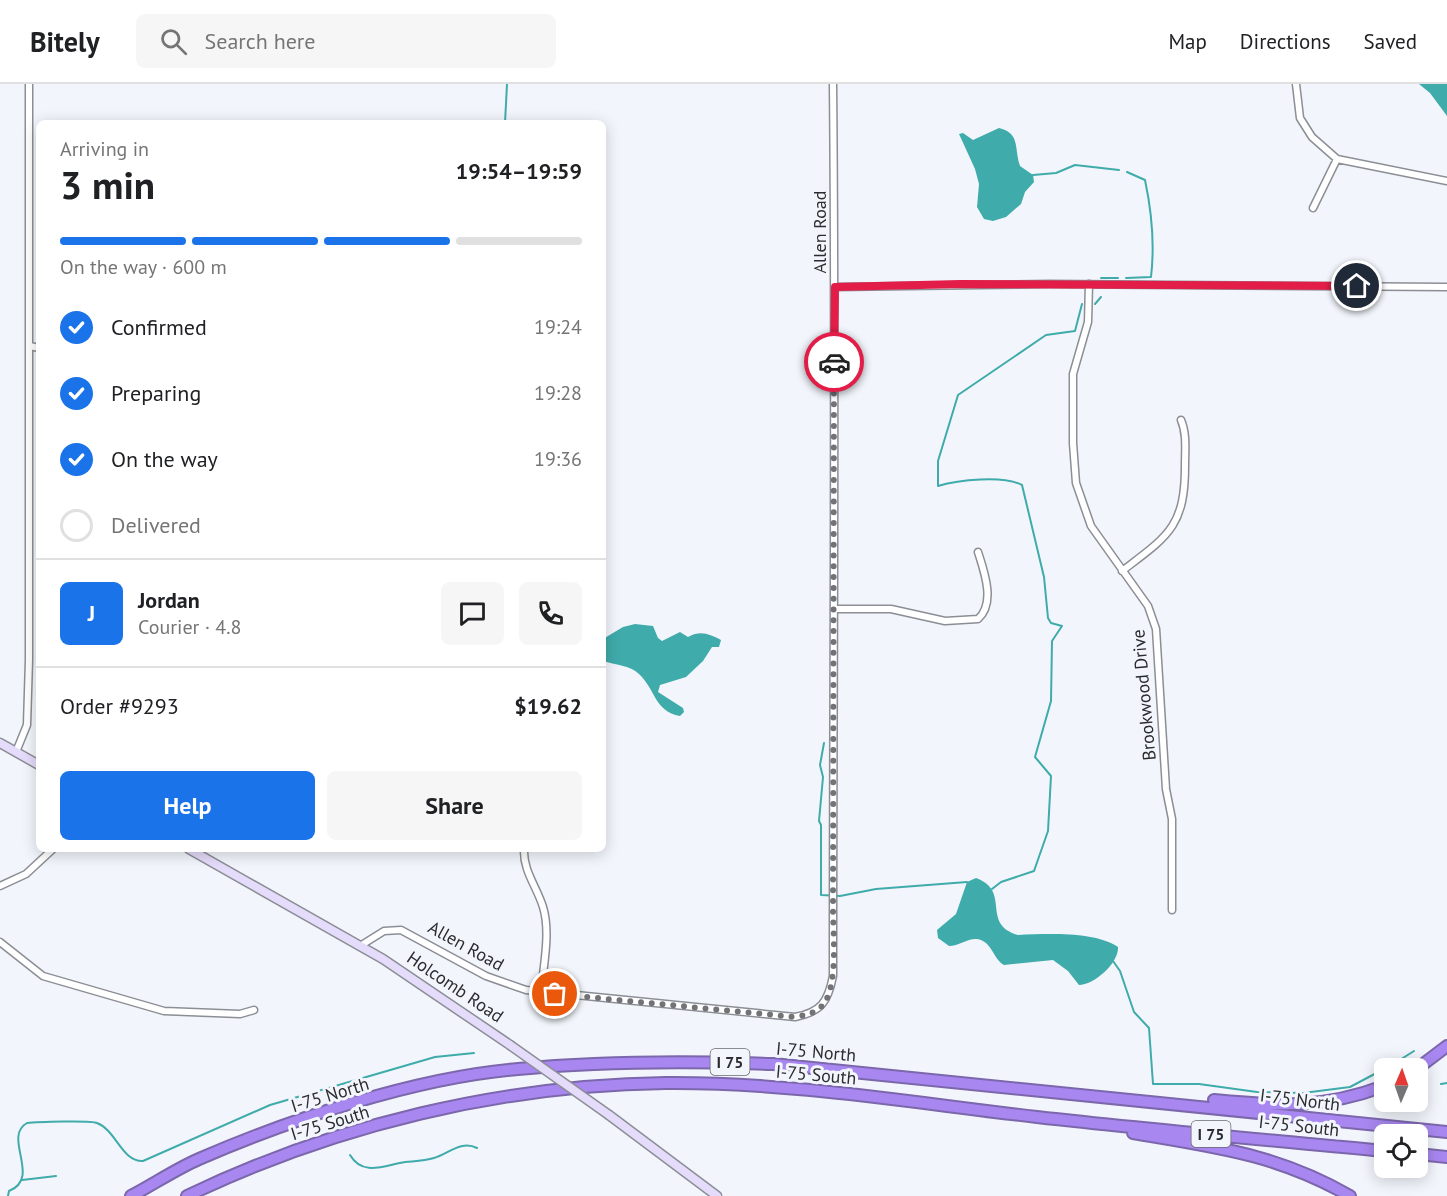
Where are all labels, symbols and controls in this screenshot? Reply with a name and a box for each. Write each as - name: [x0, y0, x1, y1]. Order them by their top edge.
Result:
- search box: [136, 14, 556, 68]
- text: Bitely: [30, 23, 100, 60]
- icon: search: [157, 25, 190, 58]
- text: Search here: [205, 27, 316, 55]
- text: Map: [1168, 28, 1207, 55]
- text: Directions: [1240, 28, 1331, 55]
- text: Saved: [1364, 28, 1417, 55]
- text: Arriving in: [60, 136, 149, 162]
- text: 19:54–19:59: [456, 157, 582, 185]
- text: 3 min: [60, 159, 155, 210]
- street label: Allen Road: [808, 191, 831, 273]
- text: On the way · 600 m: [60, 254, 227, 280]
- pin: [1331, 260, 1382, 311]
- icon: home: [1340, 269, 1373, 302]
- icon: check: [60, 311, 93, 344]
- text: Confirmed: [111, 313, 207, 341]
- text: 19:24: [534, 314, 582, 340]
- courier: [804, 332, 864, 392]
- icon: car: [818, 346, 851, 379]
- icon: check: [60, 377, 93, 410]
- text: Preparing: [111, 379, 201, 407]
- text: 19:28: [534, 380, 582, 406]
- icon: check: [60, 443, 93, 476]
- text: On the way: [111, 445, 218, 473]
- text: 19:36: [534, 446, 582, 472]
- text: Delivered: [111, 511, 201, 539]
- button: chat: [441, 582, 504, 645]
- button: phone: [519, 582, 582, 645]
- text: Jordan: [138, 586, 200, 614]
- text: J: [88, 599, 95, 627]
- text: Courier · 4.8: [138, 614, 241, 640]
- street label: Brookwood Drive: [1126, 628, 1161, 762]
- text: Order #9293: [60, 692, 179, 720]
- text: $19.62: [514, 692, 582, 720]
- button: Help: [60, 771, 315, 840]
- button: Share: [327, 771, 582, 840]
- street label: Allen Road: [424, 915, 508, 976]
- street label: Holcomb Road: [403, 946, 508, 1027]
- pin: [529, 968, 580, 1019]
- icon: bag: [538, 977, 571, 1010]
- street label: I-75 North: [775, 1037, 857, 1066]
- road number: I 75: [710, 1049, 750, 1075]
- north arrow: [1374, 1058, 1428, 1112]
- map controls: [1374, 1058, 1428, 1178]
- street label: I-75 South: [775, 1060, 857, 1089]
- street label: I-75 North: [288, 1072, 372, 1117]
- street label: I-75 North: [1259, 1083, 1341, 1116]
- street label: I-75 South: [288, 1100, 372, 1145]
- street label: I-75 South: [1258, 1110, 1341, 1141]
- road number: I 75: [1192, 1121, 1230, 1147]
- button: locate: [1374, 1124, 1428, 1178]

